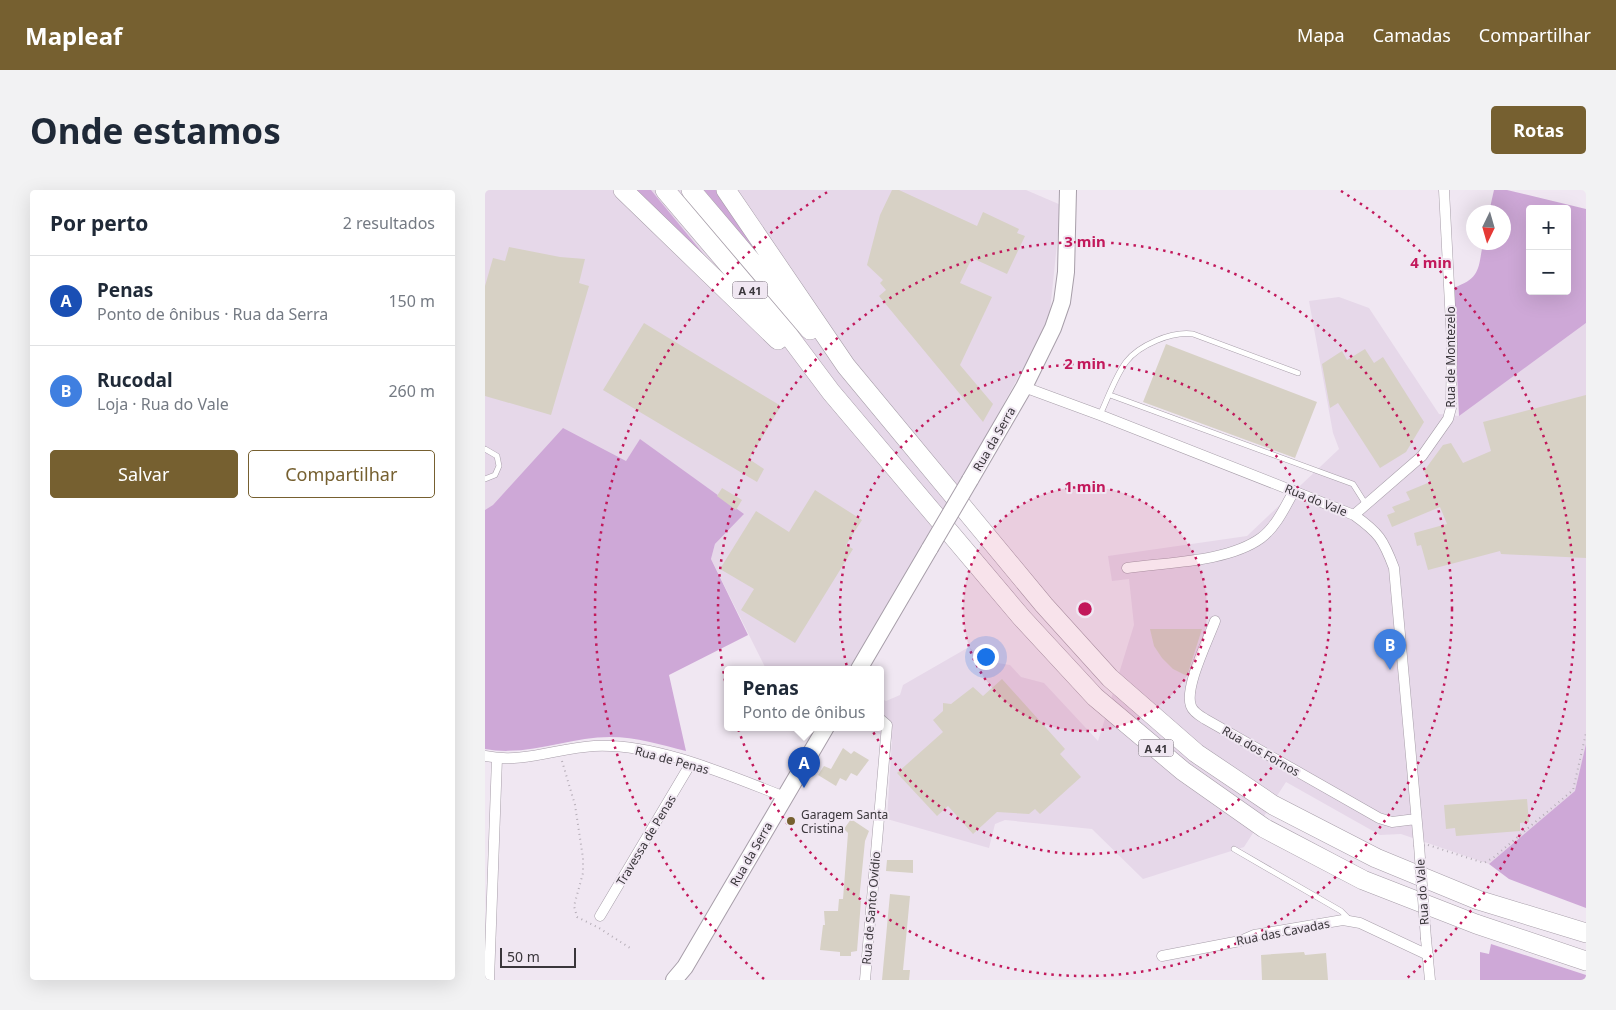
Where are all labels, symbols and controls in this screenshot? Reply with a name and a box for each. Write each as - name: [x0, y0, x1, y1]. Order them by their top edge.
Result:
- text: Mapleaf: [25, 19, 122, 52]
- text: Mapa: [1297, 23, 1345, 47]
- text: Camadas: [1373, 23, 1451, 47]
- text: Compartilhar: [1479, 23, 1591, 47]
- button: Rotas: [1491, 106, 1586, 154]
- text: Onde estamos: [30, 107, 281, 154]
- north arrow: [1466, 205, 1511, 250]
- map controls: [1526, 205, 1571, 295]
- button: +: [1526, 205, 1571, 250]
- text: Por perto: [50, 209, 148, 237]
- text: 2 resultados: [343, 212, 435, 234]
- text: 3 min: [1064, 231, 1106, 251]
- button: −: [1526, 250, 1571, 295]
- text: 4 min: [1410, 252, 1452, 272]
- text: Penas: [97, 277, 153, 303]
- road number: A 41: [733, 282, 767, 298]
- text: A: [60, 290, 72, 312]
- text: 150 m: [388, 290, 435, 312]
- text: Ponto de ônibus · Rua da Serra: [97, 303, 328, 325]
- street label: Rua de Montezelo: [1442, 306, 1459, 408]
- text: 2 min: [1064, 353, 1106, 373]
- text: Rucodal: [97, 367, 173, 393]
- text: B: [61, 380, 71, 402]
- text: 260 m: [388, 380, 435, 402]
- text: Loja · Rua do Vale: [97, 393, 229, 415]
- street label: Rua da Serra: [969, 404, 1019, 474]
- button: Salvar: [50, 450, 238, 498]
- button: Compartilhar: [248, 450, 435, 498]
- text: 1 min: [1064, 476, 1106, 496]
- street label: Rua do Vale: [1282, 480, 1350, 520]
- centre of rings: [1076, 600, 1094, 618]
- pin: B: [1374, 629, 1406, 670]
- your location: [973, 644, 999, 670]
- popup: [724, 666, 884, 731]
- text: Penas: [743, 675, 799, 701]
- text: Ponto de ônibus: [743, 701, 865, 723]
- street label: Rua dos Fornos: [1219, 722, 1303, 780]
- road number: A 41: [1139, 740, 1173, 756]
- street label: Rua de Penas: [633, 742, 711, 778]
- pin: A: [788, 747, 820, 788]
- street label: Travessa de Penas: [612, 791, 680, 888]
- place label: Garagem Santa Cristina: [801, 806, 888, 837]
- marker: Garagem Santa Cristina: [785, 815, 797, 827]
- street label: Rua da Serra: [726, 819, 776, 889]
- street label: Rua de Santo Ovídio: [858, 851, 884, 965]
- street label: Rua do Vale: [1411, 858, 1433, 926]
- street label: Rua das Cavadas: [1235, 915, 1331, 949]
- scale bar: [500, 945, 576, 968]
- text: 50 m: [507, 947, 540, 966]

